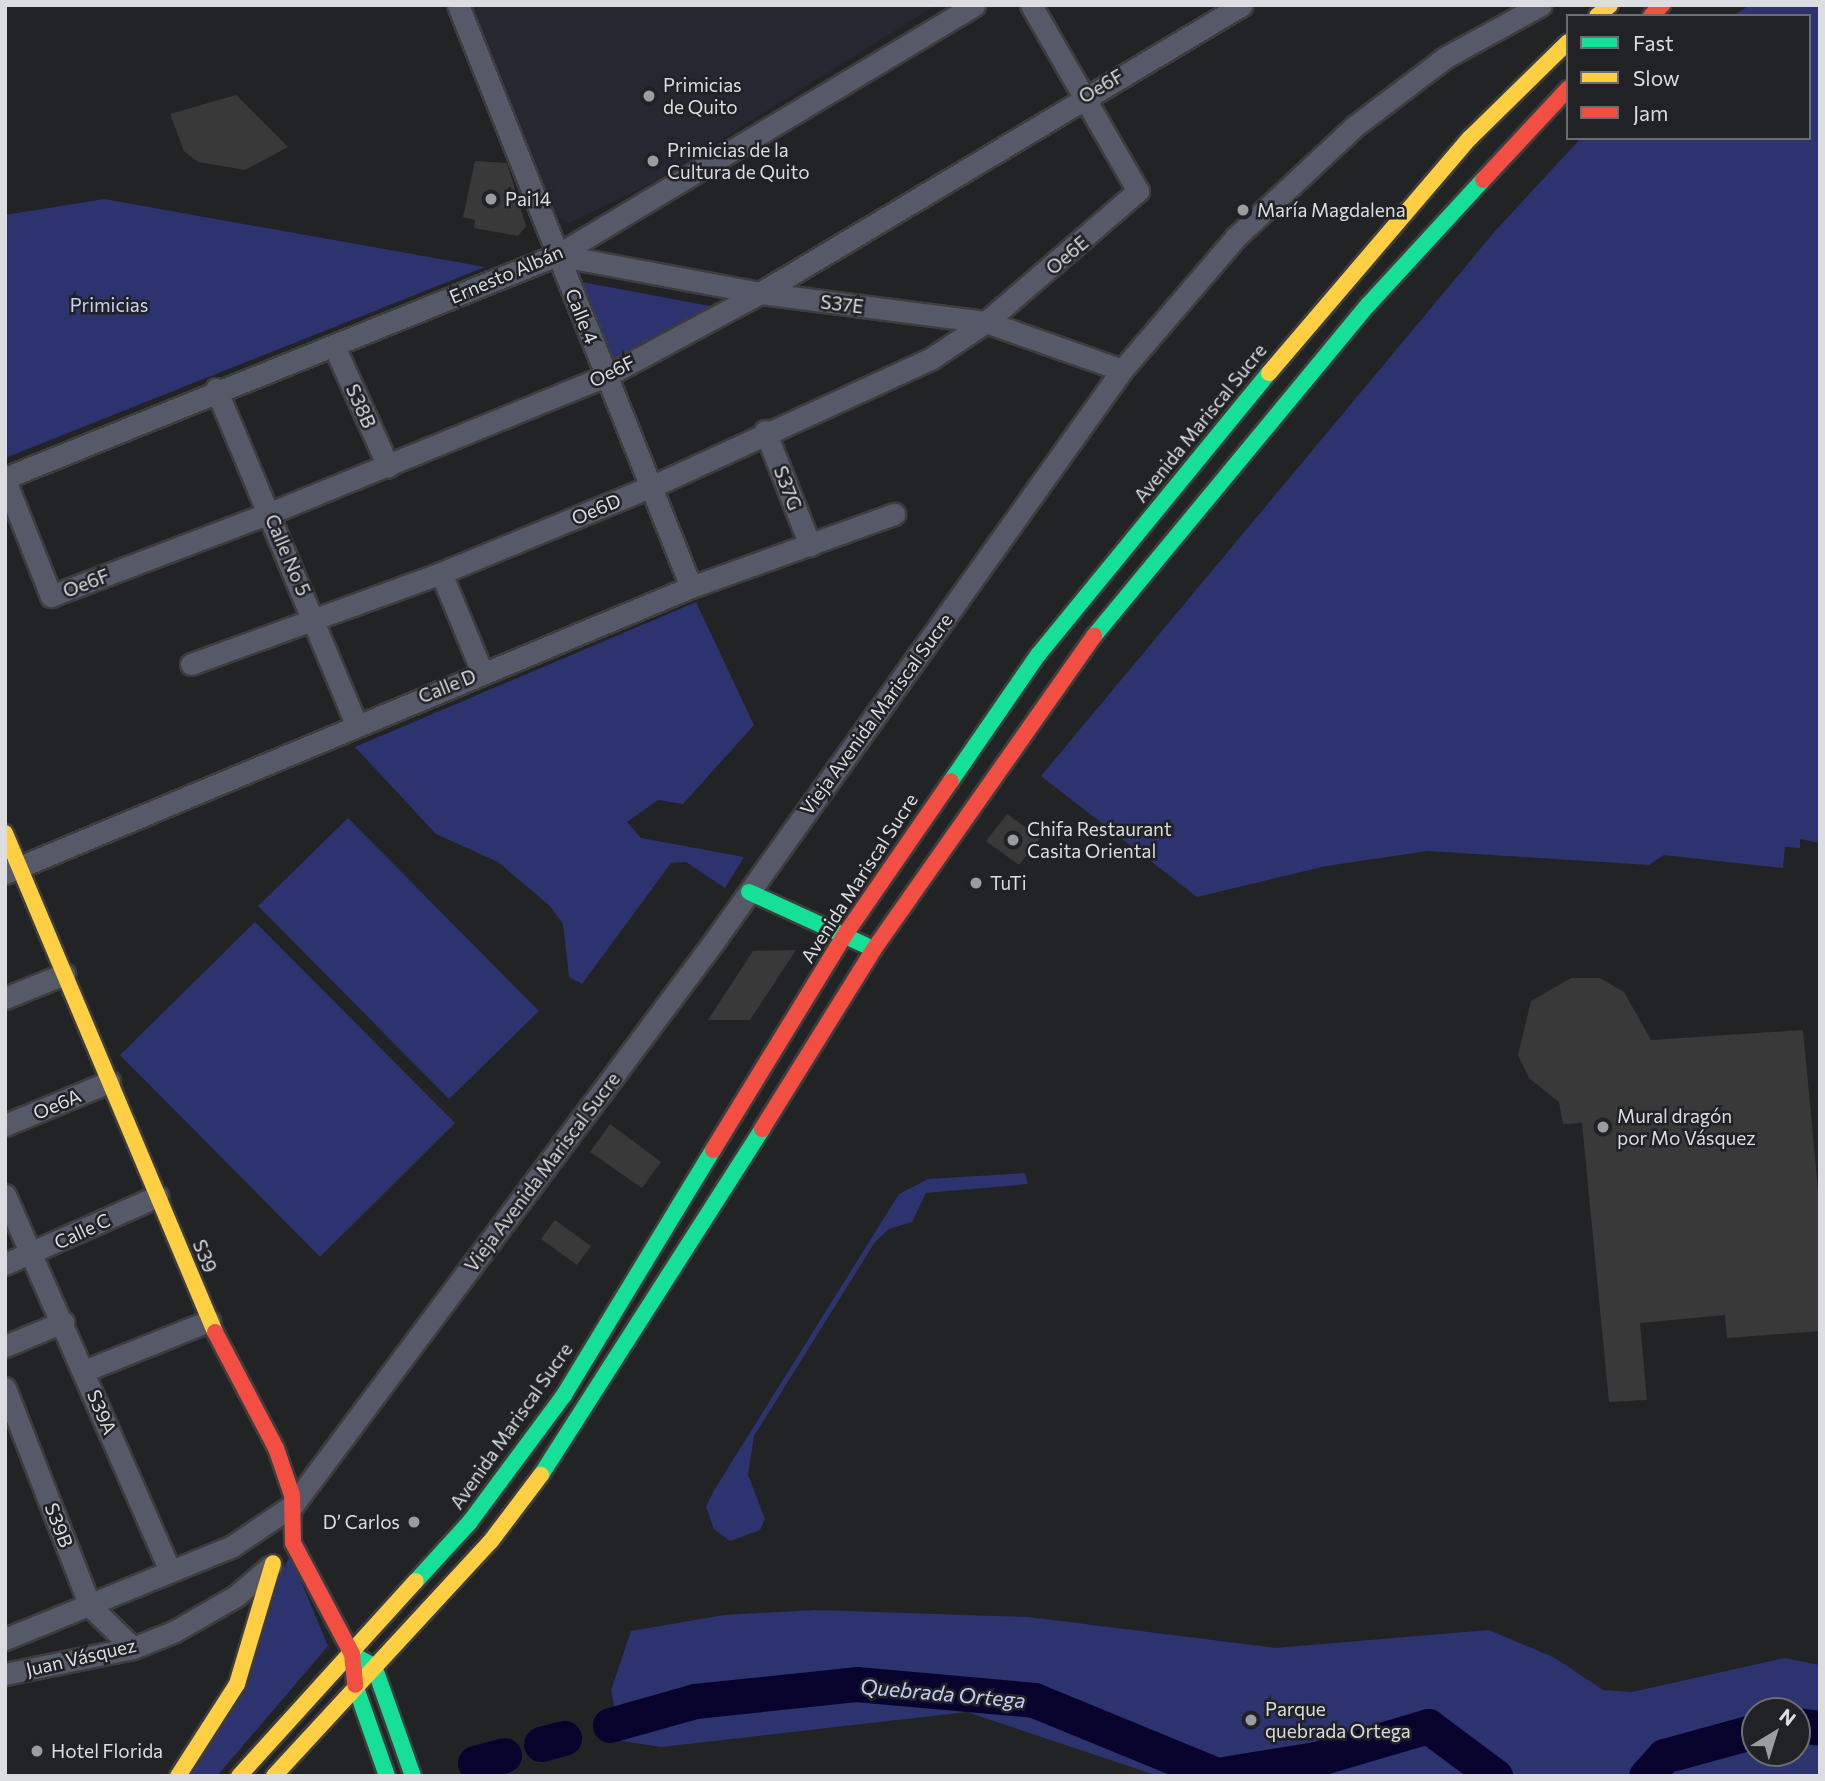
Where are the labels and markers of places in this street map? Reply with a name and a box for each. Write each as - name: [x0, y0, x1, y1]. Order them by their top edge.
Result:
- place label: Primicias de Quito: [663, 74, 742, 118]
- marker: Primicias de Quito: [641, 88, 657, 104]
- place label: Primicias de la Cultura de Quito: [667, 139, 809, 183]
- marker: Primicias de la Cultura de Quito: [645, 153, 661, 169]
- place label: Pai14: [505, 188, 551, 210]
- marker: Pai14: [483, 191, 499, 207]
- place label: María Magdalena: [1257, 199, 1406, 221]
- marker: María Magdalena: [1235, 202, 1251, 218]
- place label: Chifa Restaurant Casita Oriental: [1027, 818, 1172, 862]
- marker: Chifa Restaurant Casita Oriental: [1005, 832, 1021, 848]
- place label: TuTi: [990, 872, 1027, 894]
- marker: TuTi: [968, 875, 984, 891]
- place label: Mural dragón por Mo Vásquez: [1617, 1105, 1756, 1149]
- marker: Mural dragón por Mo Vásquez: [1595, 1119, 1611, 1135]
- place label: D’ Carlos: [323, 1511, 400, 1533]
- marker: D’ Carlos: [406, 1514, 422, 1530]
- place label: Parque quebrada Ortega: [1265, 1698, 1411, 1742]
- marker: Parque quebrada Ortega: [1243, 1712, 1259, 1728]
- place label: Hotel Florida: [51, 1740, 163, 1762]
- marker: Hotel Florida: [29, 1743, 45, 1759]

